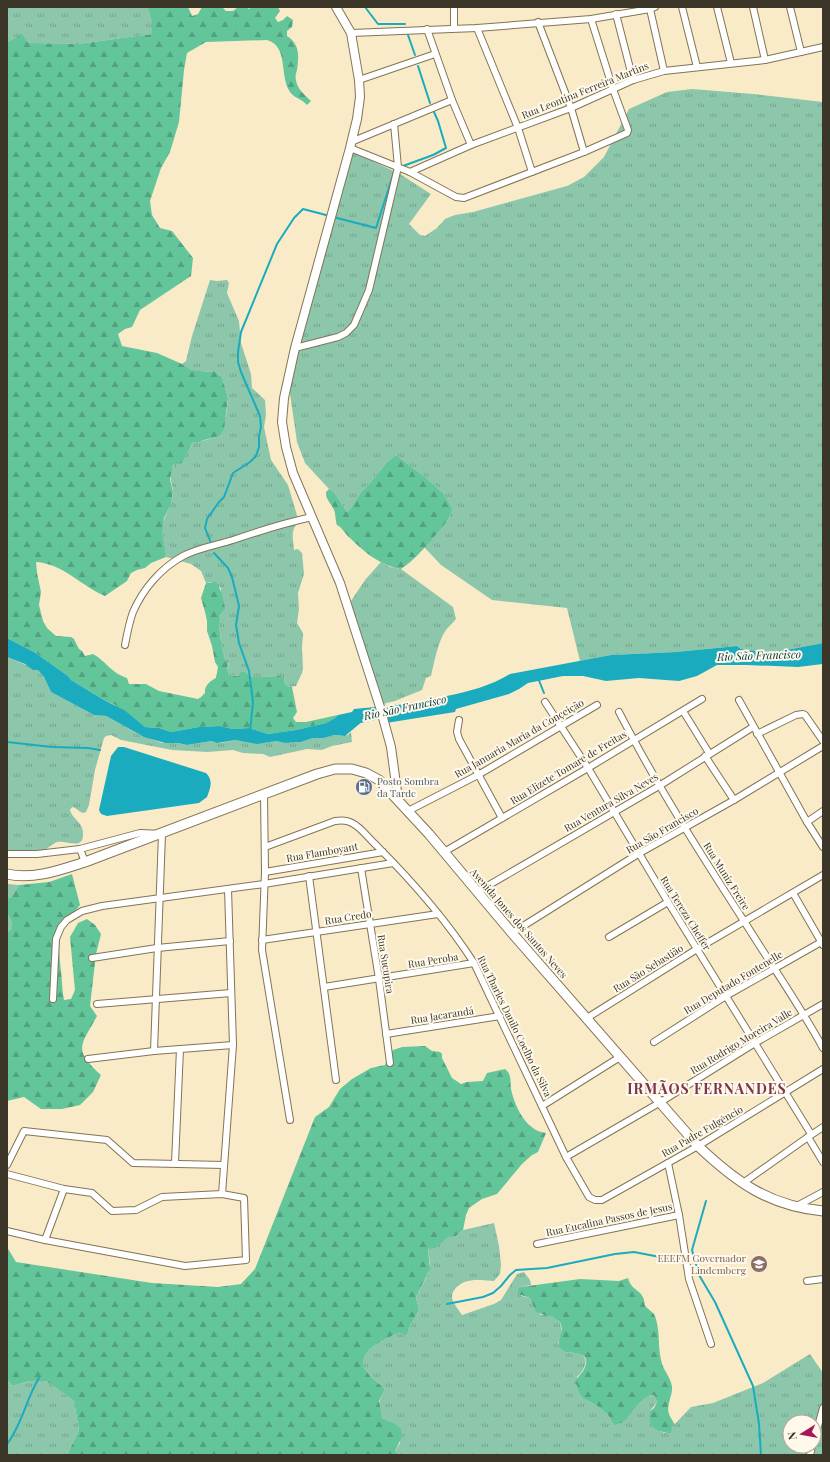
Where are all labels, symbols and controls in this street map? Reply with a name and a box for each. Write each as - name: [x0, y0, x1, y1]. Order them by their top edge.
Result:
- street label: Rua Leontina Ferreira Martins: [519, 58, 651, 122]
- water label: Rio São Francisco: [716, 646, 801, 664]
- water label: Rio São Francisco: [361, 691, 448, 723]
- street label: Rua Januaria Maria da Conçeição: [452, 695, 587, 781]
- street label: Rua Elizete Tomare de Freitas: [507, 727, 629, 807]
- street label: Rua Ventura Silva Neves: [561, 769, 661, 835]
- place label: Posto Sombra da Tarde: [377, 774, 439, 800]
- fuel station icon: Posto Sombra da Tarde: [354, 777, 374, 797]
- street label: Rua São Francisco: [623, 803, 701, 856]
- street label: Rua Flamboyant: [285, 839, 359, 865]
- street label: Rua Muniz Freire: [701, 839, 753, 913]
- street label: Avenida Jones dos Santos Neves: [467, 864, 571, 981]
- street label: Rua Tereza Cheffer: [657, 873, 715, 953]
- street label: Rua Credo: [324, 906, 373, 928]
- street label: Rua Sucupira: [374, 933, 398, 995]
- street label: Rua São Sebastião: [610, 940, 686, 995]
- street label: Rua Deputado Fontenelle: [681, 947, 785, 1017]
- street label: Rua Peroba: [407, 949, 459, 971]
- street label: Rua Tharles Danilo Coelho da Silva: [475, 953, 555, 1099]
- street label: Rua Jacarandá: [409, 1003, 475, 1027]
- street label: Rua Rodrigo Moreira Valle: [687, 1005, 795, 1077]
- district label: IRMÃOS FERNANDES: [627, 1079, 787, 1098]
- street label: Rua Padre Fulgêncio: [659, 1102, 746, 1160]
- street label: Rua Eucalina Passos de Jesus: [545, 1199, 673, 1239]
- place label: EEEFM Governador Lindemberg: [657, 1251, 747, 1277]
- school or university icon: EEEFM Governador Lindemberg: [749, 1254, 769, 1274]
- north arrow: [782, 1414, 822, 1454]
- text: N: [784, 1431, 800, 1441]

